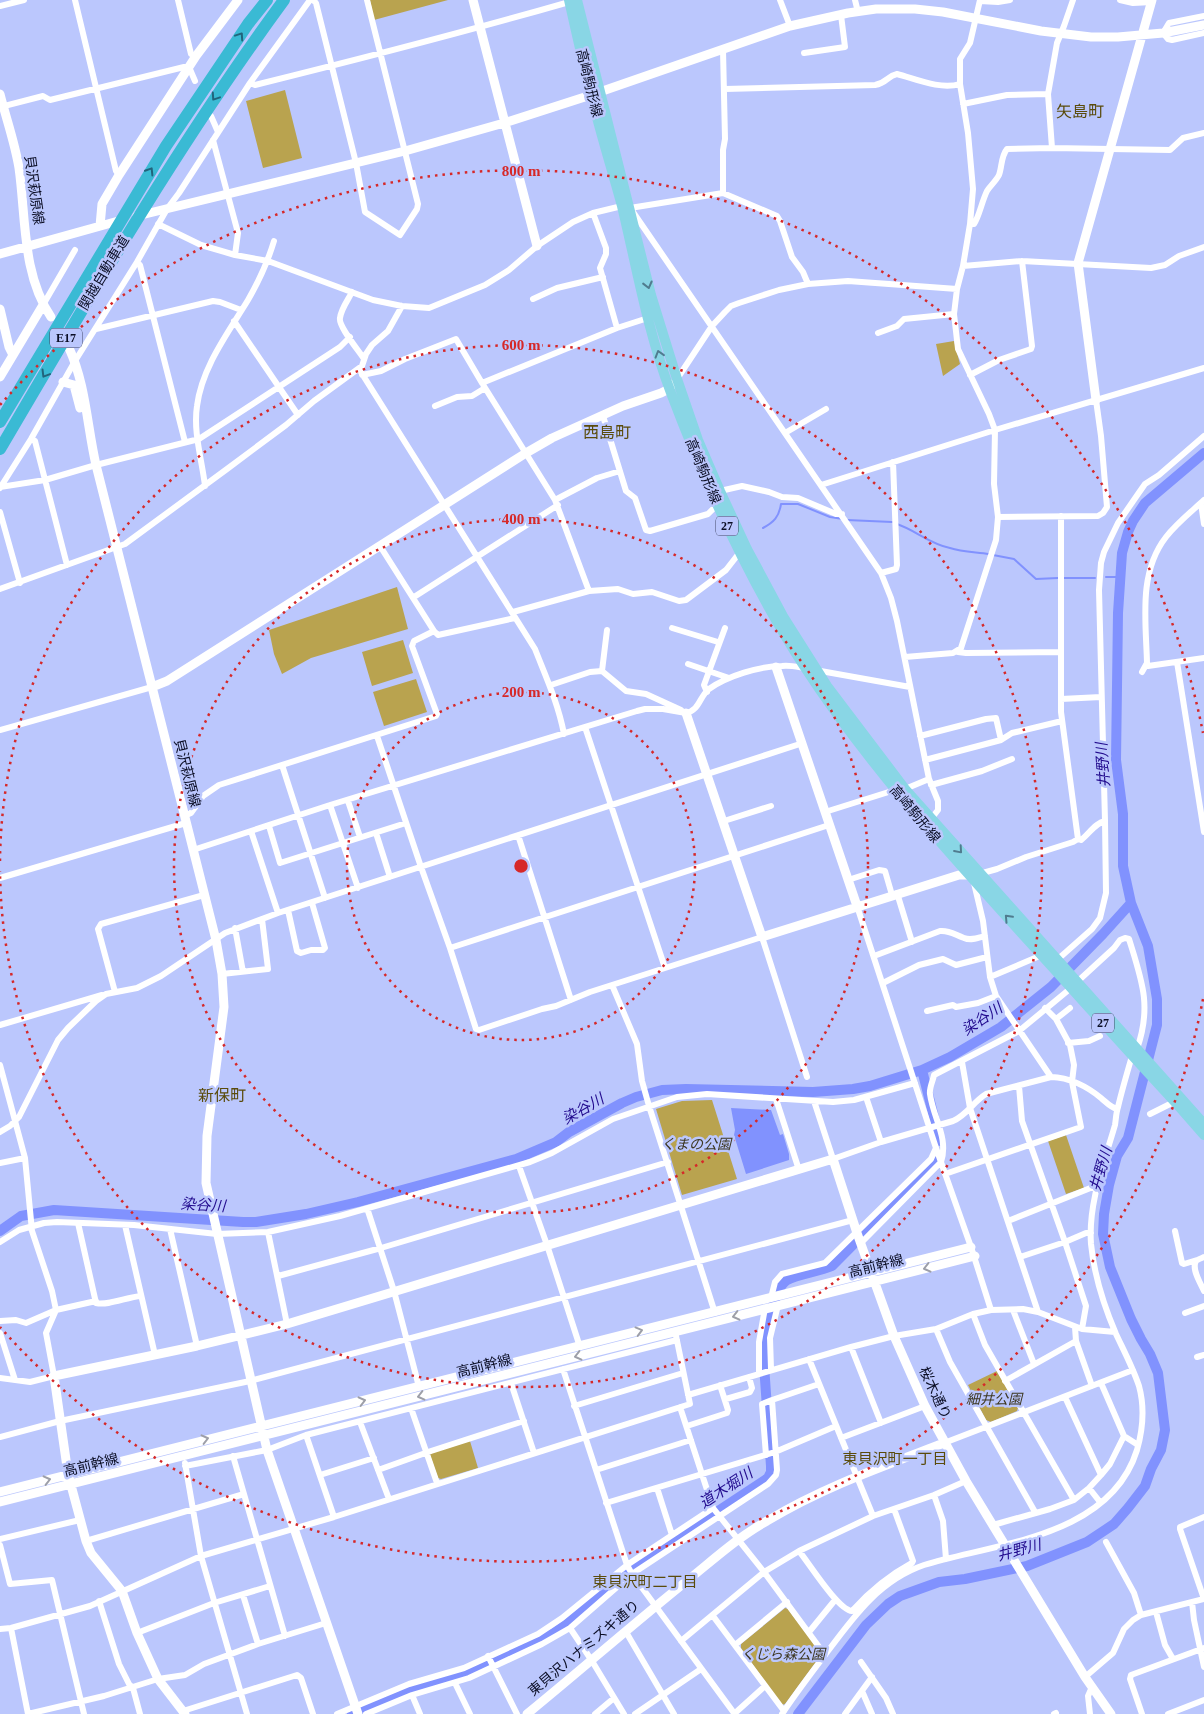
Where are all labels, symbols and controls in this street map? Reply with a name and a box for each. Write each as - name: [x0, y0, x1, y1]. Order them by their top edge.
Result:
- one-way arrow: [234, 32, 243, 42]
- street label: 高崎駒形線: [573, 47, 605, 119]
- one-way arrow: [212, 91, 221, 100]
- district label: 矢島町: [1056, 103, 1104, 120]
- street label: 貝沢萩原線: [22, 154, 46, 226]
- text: 800 m: [502, 163, 541, 179]
- one-way arrow: [144, 168, 154, 177]
- street label: 関越自動車道: [76, 233, 132, 313]
- one-way arrow: [643, 280, 653, 288]
- road number: E17: [50, 328, 82, 348]
- text: 600 m: [502, 337, 541, 353]
- one-way arrow: [654, 350, 664, 358]
- one-way arrow: [41, 368, 51, 377]
- district label: 西島町: [583, 424, 631, 441]
- street label: 高崎駒形線: [682, 436, 724, 506]
- text: 400 m: [502, 511, 541, 527]
- road number: 27: [716, 516, 738, 536]
- text: 200 m: [502, 684, 541, 700]
- street label: 貝沢萩原線: [171, 737, 203, 809]
- water label: 井野川: [1093, 740, 1113, 788]
- street label: 高崎駒形線: [887, 782, 943, 846]
- one-way arrow: [954, 845, 963, 854]
- centre of rings: [512, 857, 530, 875]
- one-way arrow: [1005, 915, 1014, 924]
- water label: 染谷川: [959, 999, 1007, 1038]
- road number: 27: [1092, 1014, 1114, 1032]
- district label: 新保町: [198, 1087, 246, 1104]
- water label: 染谷川: [560, 1090, 608, 1127]
- park label: くまの公園: [661, 1137, 733, 1152]
- water label: 井野川: [1087, 1143, 1115, 1193]
- water label: 染谷川: [180, 1196, 228, 1214]
- street label: 高前幹線: [847, 1251, 905, 1280]
- one-way arrow: [923, 1262, 932, 1273]
- one-way arrow: [731, 1310, 740, 1321]
- one-way arrow: [634, 1327, 642, 1337]
- one-way arrow: [574, 1350, 583, 1361]
- street label: 高前幹線: [455, 1351, 513, 1380]
- street label: 桜木通り: [916, 1364, 954, 1422]
- one-way arrow: [416, 1390, 425, 1401]
- park label: 細井公園: [966, 1392, 1024, 1407]
- one-way arrow: [358, 1396, 367, 1407]
- one-way arrow: [200, 1434, 209, 1445]
- street label: 高前幹線: [62, 1450, 120, 1479]
- district label: 東貝沢町一丁目: [842, 1451, 948, 1467]
- water label: 道木堀川: [696, 1464, 757, 1511]
- one-way arrow: [43, 1475, 52, 1486]
- water label: 井野川: [995, 1536, 1045, 1564]
- district label: 東貝沢町二丁目: [592, 1574, 698, 1590]
- street label: 東貝沢ハナミズキ通り: [525, 1596, 642, 1699]
- park label: くじら森公園: [741, 1647, 827, 1662]

